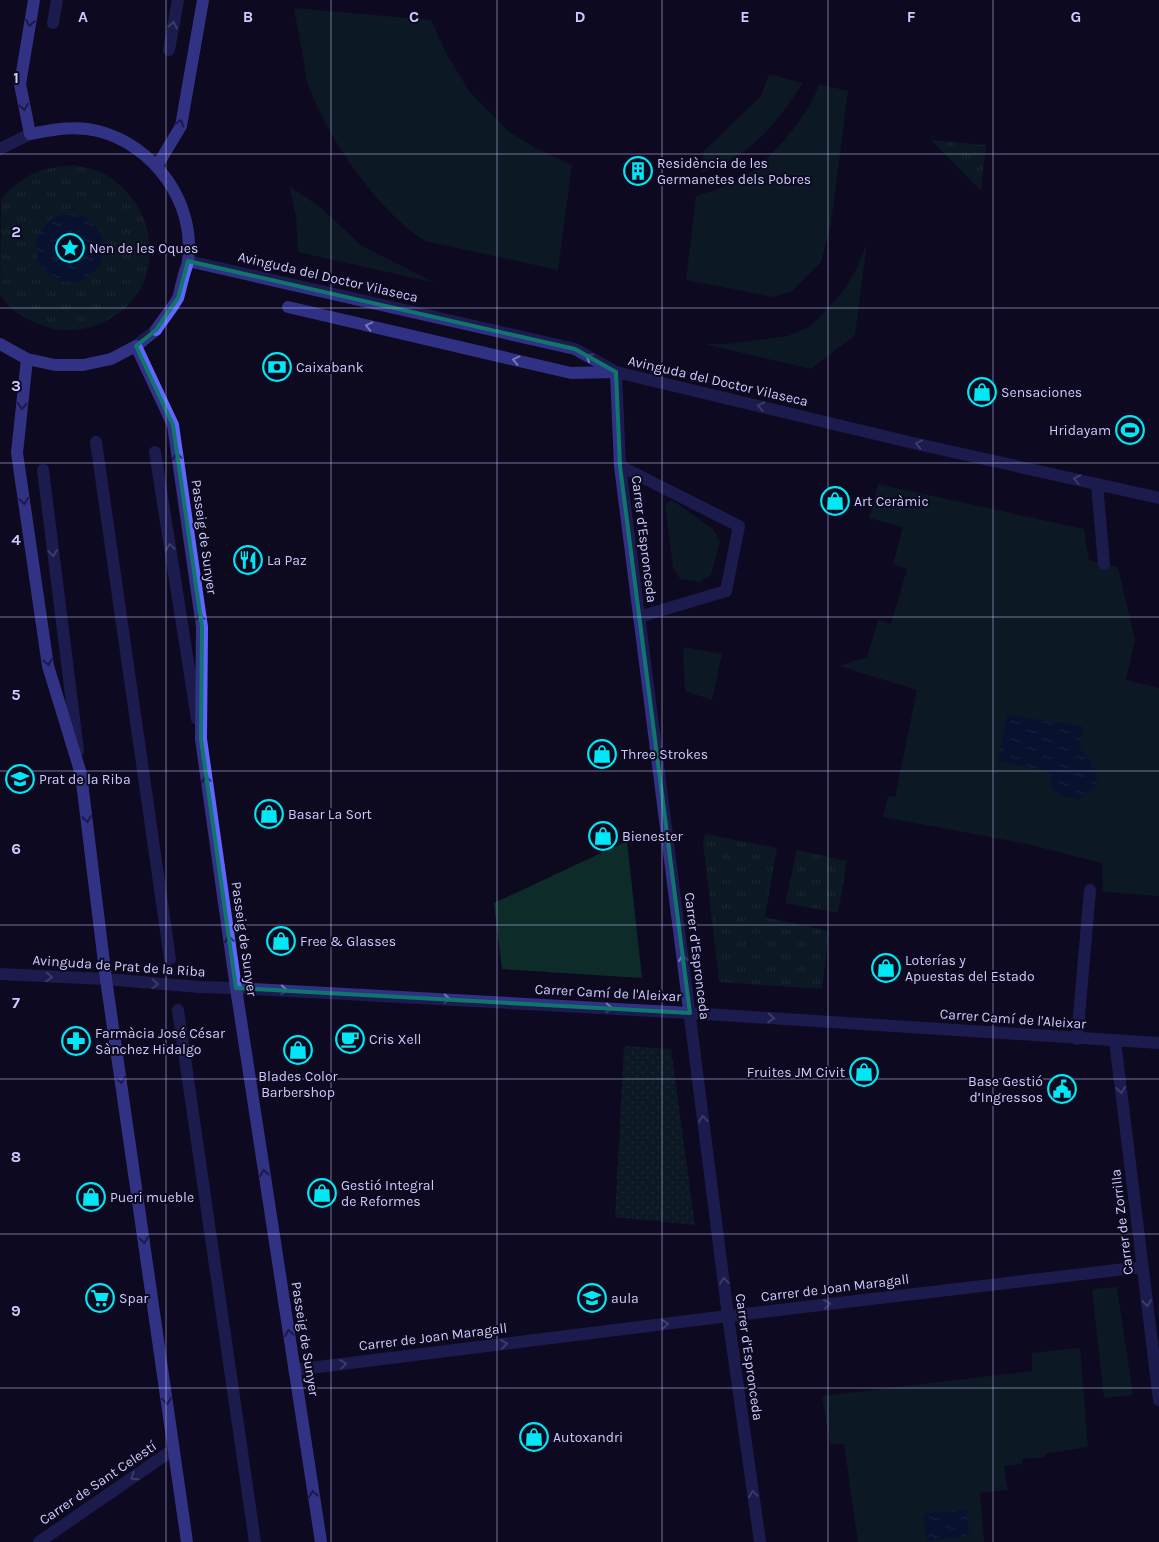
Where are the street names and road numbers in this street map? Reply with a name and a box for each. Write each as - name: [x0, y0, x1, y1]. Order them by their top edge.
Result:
- street label: Avinguda del Doctor Vilaseca: [236, 248, 420, 306]
- street label: Avinguda del Doctor Vilaseca: [626, 352, 810, 410]
- street label: Carrer d’Espronceda: [628, 474, 660, 604]
- street label: Passeig de Sunyer: [188, 479, 221, 596]
- street label: Passeig de Sunyer: [228, 881, 261, 998]
- street label: Carrer d’Espronceda: [681, 891, 713, 1021]
- street label: Avinguda de Prat de la Riba: [32, 951, 206, 981]
- street label: Carrer Camí de l'Aleixar: [534, 981, 683, 1005]
- street label: Carrer Camí de l'Aleixar: [939, 1005, 1088, 1033]
- street label: Carrer de Zorrilla: [1107, 1168, 1137, 1276]
- street label: Carrer de Joan Maragall: [760, 1270, 910, 1306]
- street label: Passeig de Sunyer: [288, 1281, 323, 1398]
- street label: Carrer d’Espronceda: [732, 1292, 766, 1422]
- street label: Carrer de Joan Maragall: [358, 1319, 508, 1355]
- street label: Carrer de Sant Celestí: [36, 1437, 161, 1529]

